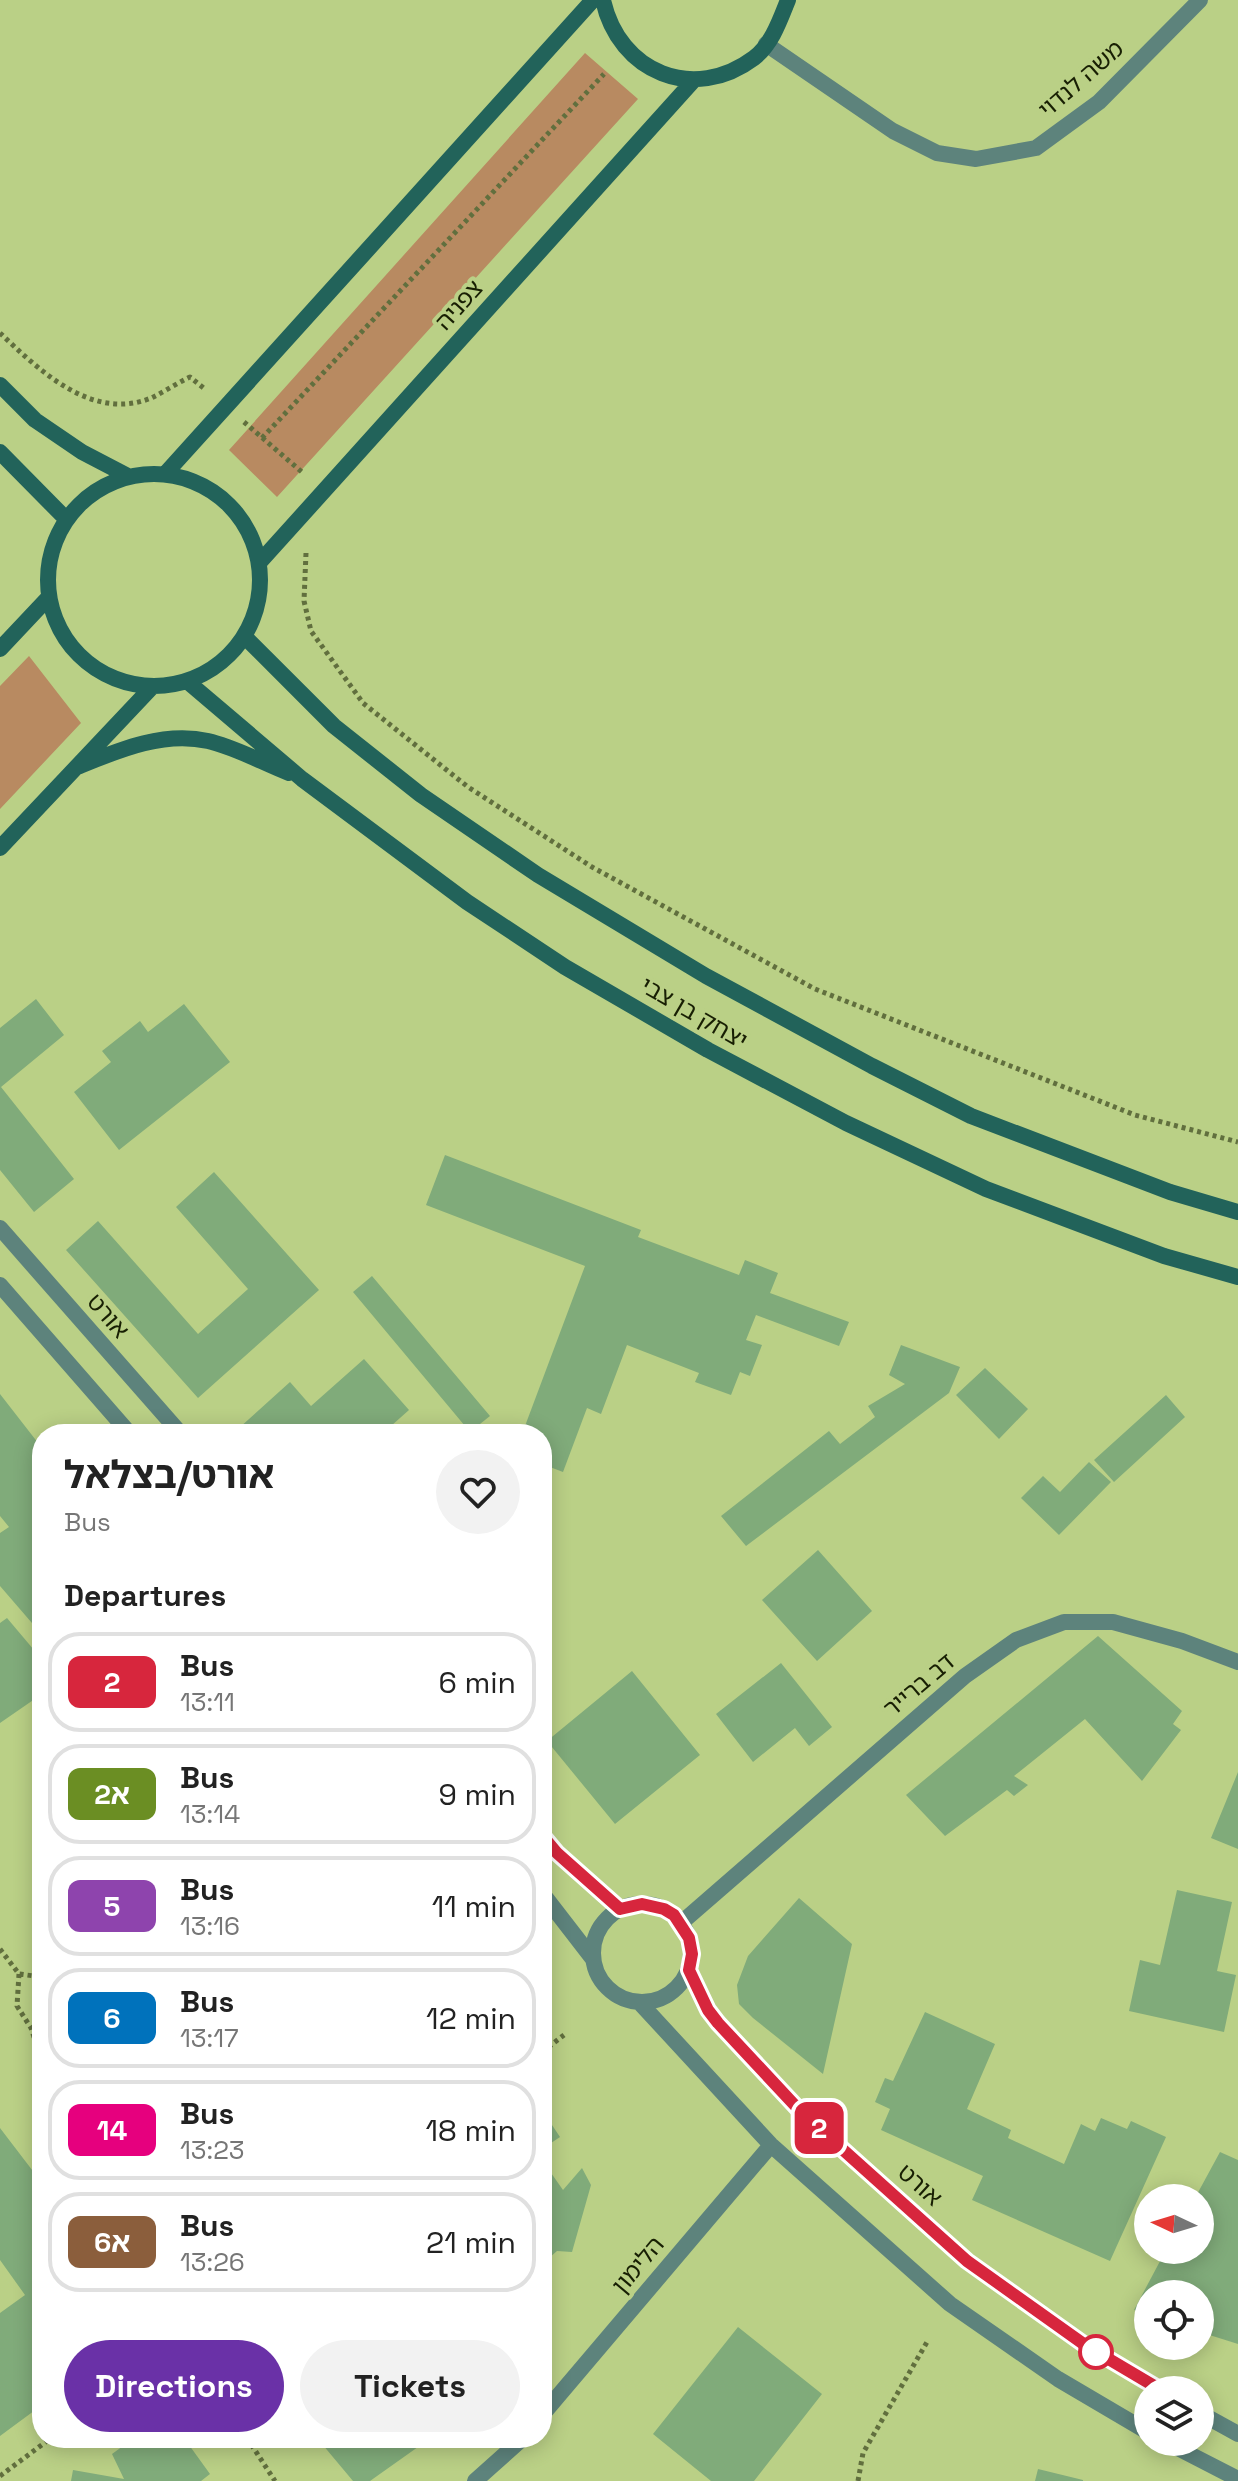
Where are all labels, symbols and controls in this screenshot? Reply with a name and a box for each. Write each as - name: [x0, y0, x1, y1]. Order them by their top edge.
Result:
- street label: משה לנדוי: [1031, 33, 1130, 124]
- street label: צפניה: [428, 273, 489, 336]
- street label: יצחק בן צבי: [635, 969, 753, 1056]
- street label: אורט: [80, 1287, 136, 1344]
- button: heart: [436, 1450, 520, 1534]
- text: אורט/בצלאל: [64, 1451, 274, 1499]
- text: Bus: [64, 1505, 111, 1539]
- text: Departures: [64, 1576, 226, 1615]
- text: Bus: [180, 1646, 234, 1685]
- street label: דב ברייר: [877, 1646, 961, 1723]
- text: 6 min: [438, 1663, 516, 1702]
- text: 2: [104, 1664, 120, 1700]
- text: 13:11: [180, 1685, 235, 1719]
- text: Bus: [180, 1758, 234, 1797]
- text: 9 min: [438, 1775, 516, 1814]
- text: 2א: [94, 1776, 130, 1812]
- text: 13:14: [180, 1797, 240, 1831]
- text: Bus: [180, 1870, 234, 1909]
- text: 11 min: [432, 1887, 516, 1926]
- text: 5: [104, 1888, 120, 1924]
- text: 13:16: [180, 1909, 240, 1943]
- text: Bus: [180, 1982, 234, 2021]
- text: 12 min: [426, 1999, 516, 2038]
- text: 6: [103, 2000, 121, 2036]
- text: 13:17: [180, 2021, 239, 2055]
- text: Bus: [180, 2094, 234, 2133]
- line badge: 2: [793, 2102, 845, 2154]
- text: 2: [811, 2110, 827, 2146]
- text: 18 min: [426, 2111, 516, 2150]
- text: 14: [97, 2112, 127, 2148]
- text: 13:23: [180, 2133, 244, 2167]
- street label: אורט: [892, 2157, 949, 2213]
- north arrow: [1134, 2184, 1214, 2264]
- map controls: [1134, 2184, 1214, 2456]
- text: Bus: [180, 2206, 234, 2245]
- text: 21 min: [426, 2223, 516, 2262]
- text: 6א: [94, 2224, 130, 2260]
- street label: הלימון: [605, 2230, 671, 2300]
- text: 13:26: [180, 2245, 245, 2279]
- button: locate: [1134, 2280, 1214, 2360]
- unlabelled marker: [1079, 2335, 1113, 2369]
- button: Directions: [64, 2340, 284, 2432]
- button: Tickets: [300, 2340, 520, 2432]
- button: layers: [1134, 2376, 1214, 2456]

